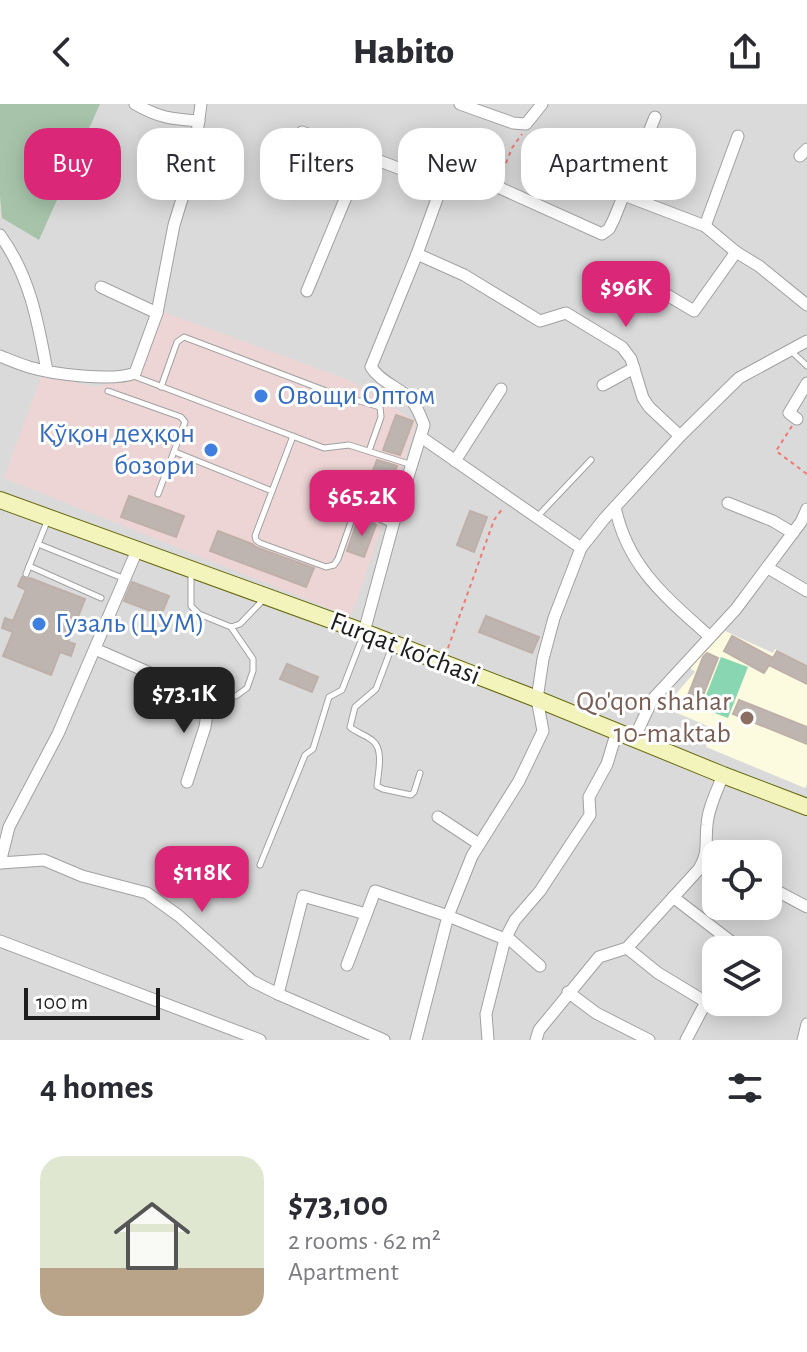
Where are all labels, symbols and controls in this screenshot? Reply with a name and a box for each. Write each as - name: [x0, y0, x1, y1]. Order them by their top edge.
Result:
- icon: back: [40, 30, 84, 74]
- icon: share: [723, 30, 767, 74]
- text: Habito: [353, 34, 454, 70]
- chip: Buy: [24, 128, 121, 200]
- chip: Rent: [137, 128, 244, 200]
- chip: Filters: [260, 128, 382, 200]
- chip: New: [398, 128, 505, 200]
- chip: Apartment: [521, 128, 696, 200]
- pin: $96K: [579, 261, 673, 329]
- text: $96K: [600, 274, 652, 300]
- place label: Овощи Оптом: [277, 382, 435, 410]
- marker: Овощи Оптом: [252, 387, 270, 405]
- place label: Қўқон деҳқон бозори: [38, 420, 195, 480]
- marker: Қўқон деҳқон бозори: [202, 441, 220, 459]
- pin: $65.2K: [297, 470, 427, 538]
- text: $65.2K: [328, 483, 396, 509]
- street label: Furqat ko'chasi: [326, 608, 484, 690]
- place label: Гузаль (ЦУМ): [55, 610, 205, 638]
- marker: Гузаль (ЦУМ): [30, 615, 48, 633]
- pin: $73.1K: [119, 667, 249, 735]
- text: $73.1K: [152, 680, 216, 706]
- place label: Qo'qon shahar 10-maktab: [576, 688, 731, 748]
- marker: Qo'qon shahar 10-maktab: [738, 709, 756, 727]
- map controls: [702, 840, 782, 1016]
- button: locate: [702, 840, 782, 920]
- pin: $118K: [146, 846, 258, 914]
- text: $118K: [173, 859, 231, 885]
- button: layers: [702, 936, 782, 1016]
- scale bar: [24, 984, 160, 1020]
- text: 100 m: [36, 991, 88, 1013]
- icon: filters: [723, 1066, 767, 1110]
- text: 4 homes: [40, 1071, 154, 1105]
- icon: home: [104, 1188, 200, 1284]
- text: $73,100: [288, 1188, 388, 1222]
- text: 2 rooms · 62 m²: [288, 1228, 441, 1254]
- text: Apartment: [288, 1259, 399, 1285]

